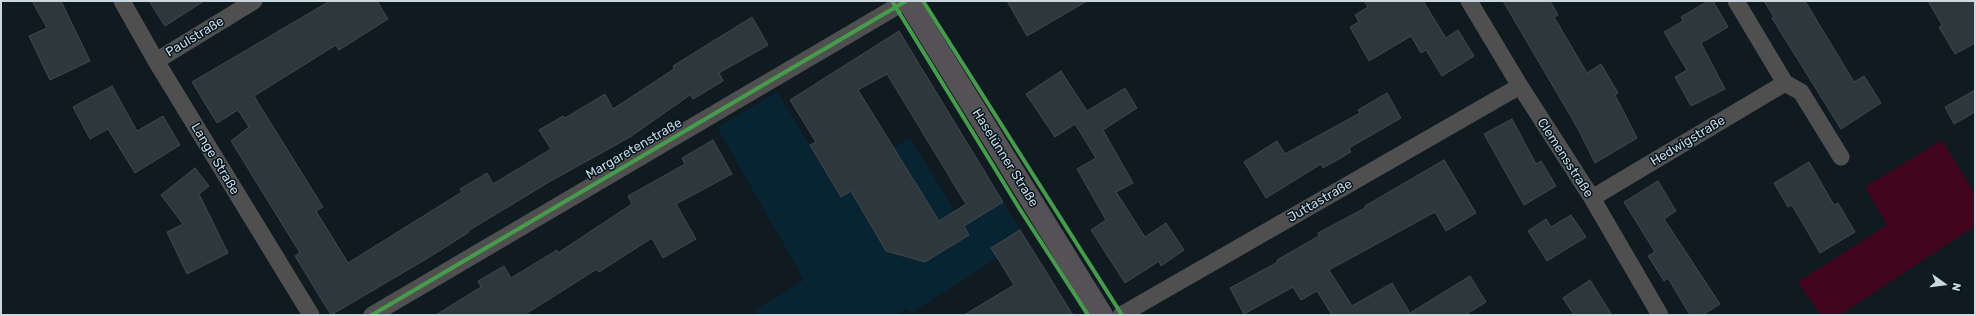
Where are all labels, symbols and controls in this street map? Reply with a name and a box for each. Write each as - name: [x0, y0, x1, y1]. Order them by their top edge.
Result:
- street label: Paulstraße: [163, 14, 227, 60]
- street label: Haselünner Straße: [969, 106, 1041, 210]
- street label: Hedwigstraße: [1648, 113, 1728, 169]
- street label: Margaretenstraße: [583, 115, 685, 183]
- street label: Clemensstraße: [1534, 116, 1596, 200]
- street label: Lange Straße: [188, 120, 242, 198]
- street label: Juttastraße: [1285, 176, 1355, 226]
- north arrow: [1924, 264, 1964, 304]
- text: N: [1949, 282, 1963, 292]

